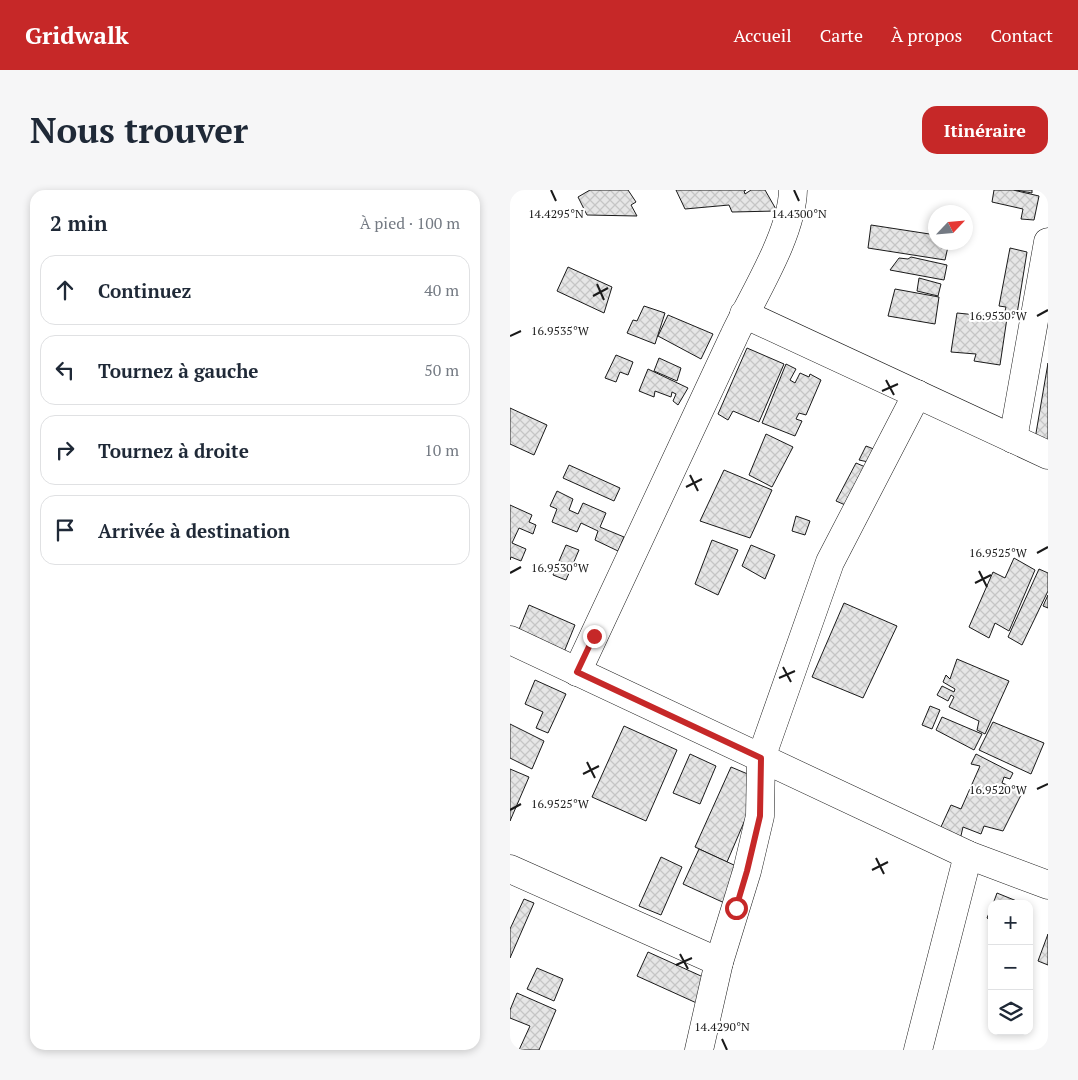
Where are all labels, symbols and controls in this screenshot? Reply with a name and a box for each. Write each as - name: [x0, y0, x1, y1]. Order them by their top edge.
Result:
- text: Gridwalk: [25, 19, 129, 51]
- text: Accueil: [733, 23, 792, 47]
- text: Carte: [820, 23, 863, 47]
- text: À propos: [891, 23, 962, 47]
- text: Contact: [990, 23, 1053, 47]
- button: Itinéraire: [922, 106, 1048, 154]
- text: Nous trouver: [30, 107, 248, 153]
- north arrow: [928, 205, 973, 250]
- text: 14.4295°N: [528, 206, 584, 221]
- text: 14.4300°N: [771, 206, 827, 221]
- text: 2 min: [50, 209, 107, 237]
- text: À pied · 100 m: [360, 212, 460, 234]
- icon: ahead: [51, 276, 79, 304]
- text: Continuez: [98, 278, 191, 303]
- text: 40 m: [424, 279, 459, 301]
- text: 16.9530°W: [969, 308, 1028, 323]
- text: 16.9535°W: [531, 323, 590, 338]
- icon: left: [51, 356, 79, 384]
- text: Tournez à gauche: [98, 358, 259, 383]
- text: 50 m: [424, 359, 459, 381]
- icon: right: [51, 436, 79, 464]
- text: Tournez à droite: [98, 438, 249, 463]
- text: 10 m: [424, 439, 459, 461]
- icon: arrive: [51, 516, 79, 544]
- text: Arrivée à destination: [98, 518, 290, 543]
- text: 16.9525°W: [969, 545, 1028, 560]
- text: 16.9530°W: [531, 560, 590, 575]
- route end: [583, 625, 606, 648]
- text: 16.9520°W: [969, 782, 1028, 797]
- text: 16.9525°W: [531, 796, 590, 811]
- route start: [725, 897, 748, 920]
- map controls: [988, 900, 1033, 1035]
- button: +: [988, 900, 1033, 945]
- button: −: [988, 945, 1033, 990]
- button: layers: [988, 990, 1033, 1035]
- text: 14.4290°N: [694, 1019, 750, 1034]

